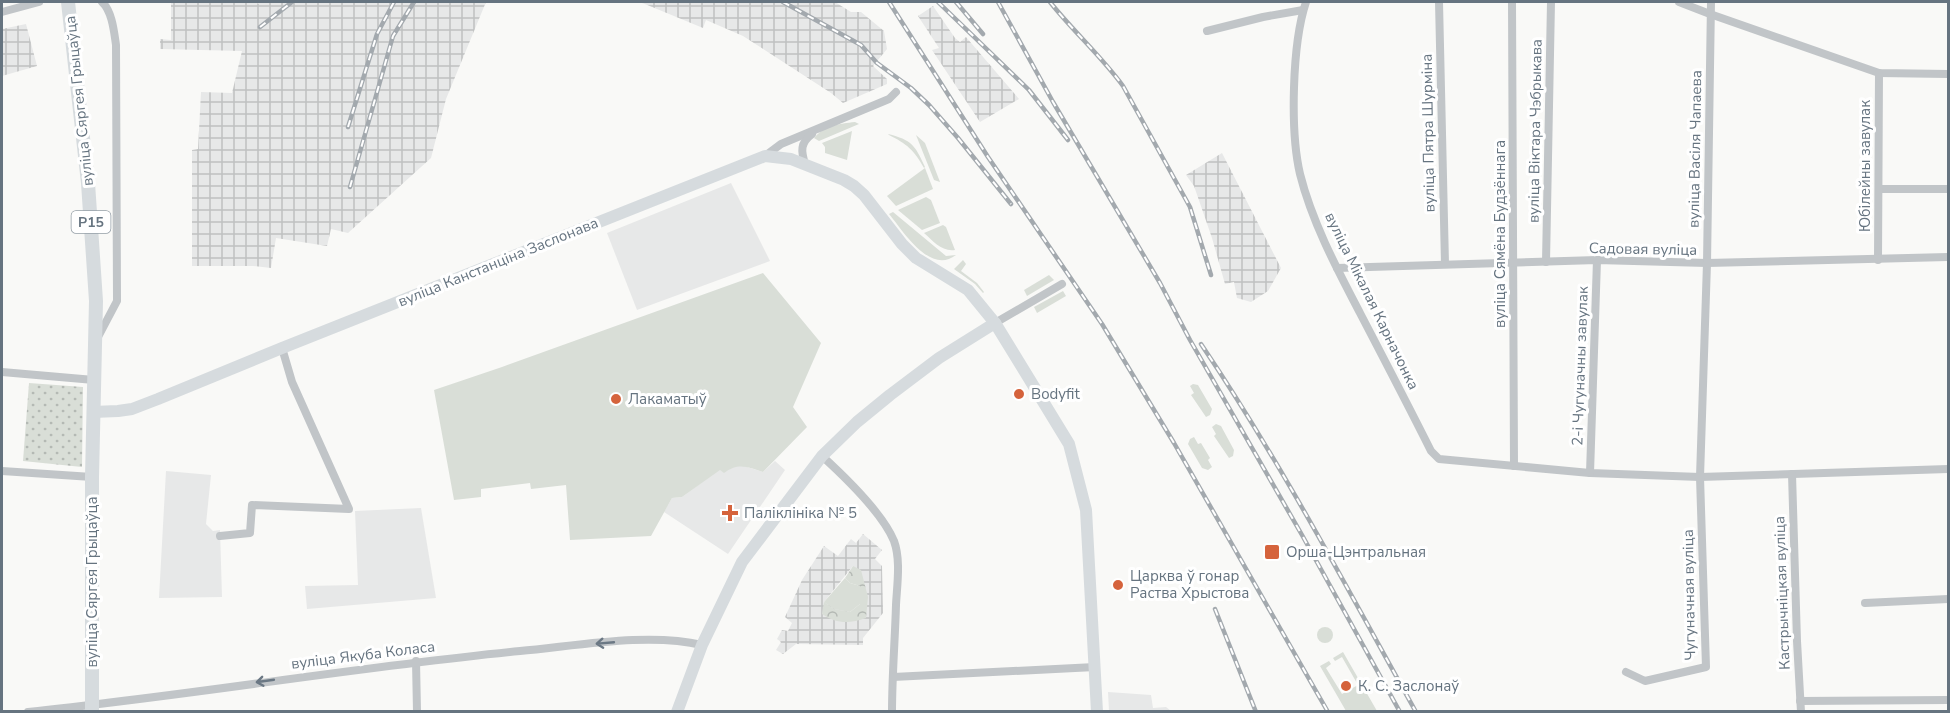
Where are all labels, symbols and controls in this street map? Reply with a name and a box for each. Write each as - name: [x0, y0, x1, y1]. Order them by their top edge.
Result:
- street label: вуліца Сяргея Грыцаўца: [60, 15, 98, 187]
- street label: вуліца Віктара Чэбрыкава: [1523, 39, 1547, 223]
- street label: вуліца Пятра Шурміна: [1417, 54, 1439, 212]
- street label: вуліца Васіля Чапаева: [1684, 70, 1706, 228]
- street label: Юбілейны завулак: [1855, 100, 1875, 232]
- street label: вуліца Сямёна Будзённага: [1490, 140, 1510, 328]
- street label: вуліца Мікалая Карначонка: [1320, 209, 1424, 393]
- road number: Р15: [72, 211, 110, 233]
- street label: вуліца Канстанціна Заслонава: [395, 213, 601, 311]
- street label: Садовая вуліца: [1589, 238, 1697, 260]
- street label: 2-і Чугуначны завулак: [1567, 286, 1593, 446]
- place label: Bodyfit: [1031, 384, 1080, 404]
- marker: Bodyfit: [1012, 387, 1026, 401]
- place label: Лакаматыў: [628, 389, 707, 409]
- marker: Лакаматыў: [609, 392, 623, 406]
- street label: вуліца Сяргея Грыцаўца: [82, 496, 102, 668]
- place label: Паліклініка № 5: [744, 503, 857, 523]
- marker: Паліклініка № 5: [721, 504, 739, 522]
- street label: Кастрычніцкая вуліца: [1769, 516, 1795, 670]
- street label: Чугуначная вуліца: [1678, 529, 1700, 661]
- place label: Орша-Цэнтральная: [1286, 542, 1426, 562]
- marker: Орша-Цэнтральная: [1263, 543, 1281, 561]
- place label: Царква ў гонар Раства Хрыстова: [1130, 566, 1249, 603]
- marker: Царква ў гонар Раства Хрыстова: [1111, 578, 1125, 592]
- street label: вуліца Якуба Коласа: [290, 636, 436, 674]
- one-way arrow: [596, 638, 616, 649]
- one-way arrow: [256, 676, 276, 687]
- place label: К. С. Заслонаў: [1358, 676, 1459, 696]
- marker: К. С. Заслонаў: [1339, 679, 1353, 693]

